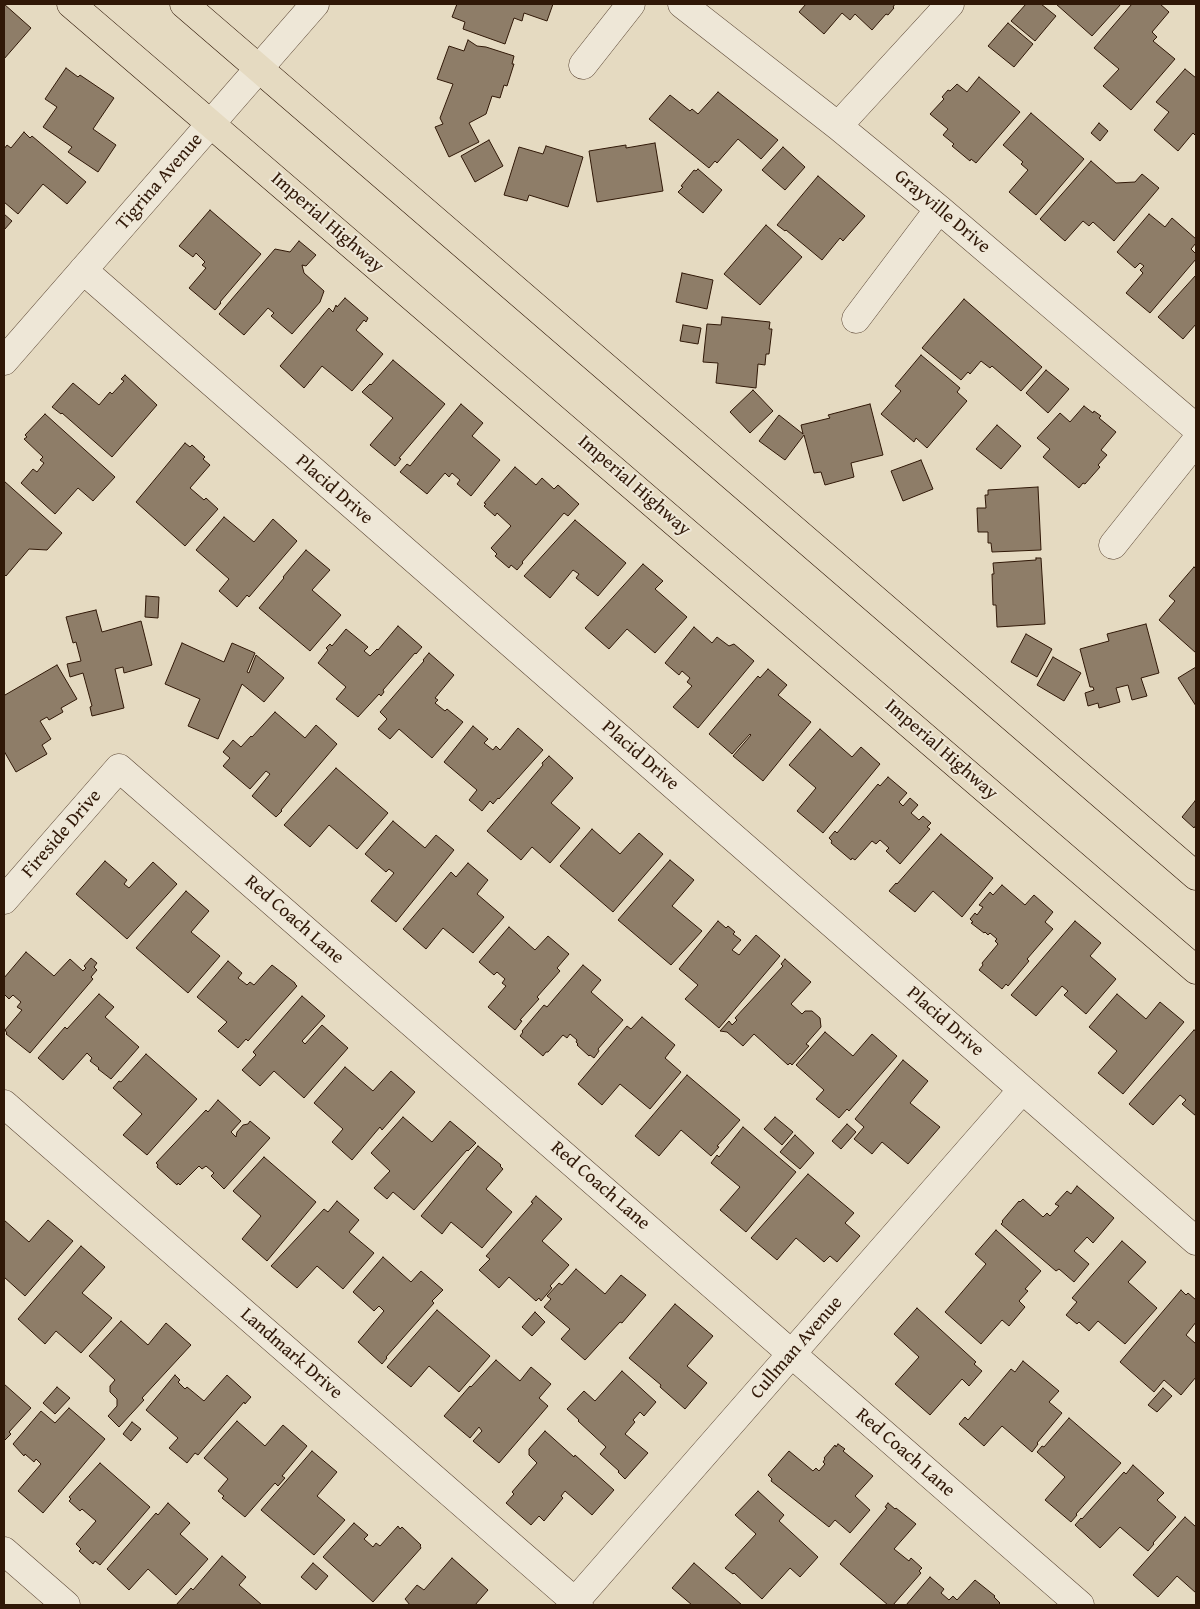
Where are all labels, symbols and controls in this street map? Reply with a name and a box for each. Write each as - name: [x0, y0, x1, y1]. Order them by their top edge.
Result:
- street label: Tigrina Avenue: [112, 129, 208, 235]
- street label: Grayville Drive: [889, 165, 995, 259]
- street label: Imperial Highway: [266, 168, 388, 278]
- street label: Imperial Highway: [573, 431, 695, 541]
- street label: Placid Drive: [291, 450, 377, 530]
- street label: Imperial Highway: [880, 695, 1002, 805]
- street label: Placid Drive: [597, 716, 683, 796]
- street label: Fireside Drive: [17, 785, 107, 883]
- street label: Red Coach Lane: [240, 871, 348, 969]
- street label: Placid Drive: [902, 982, 988, 1062]
- street label: Red Coach Lane: [546, 1137, 654, 1235]
- street label: Cullman Avenue: [746, 1292, 848, 1404]
- street label: Landmark Drive: [235, 1303, 347, 1405]
- street label: Red Coach Lane: [851, 1404, 959, 1502]

